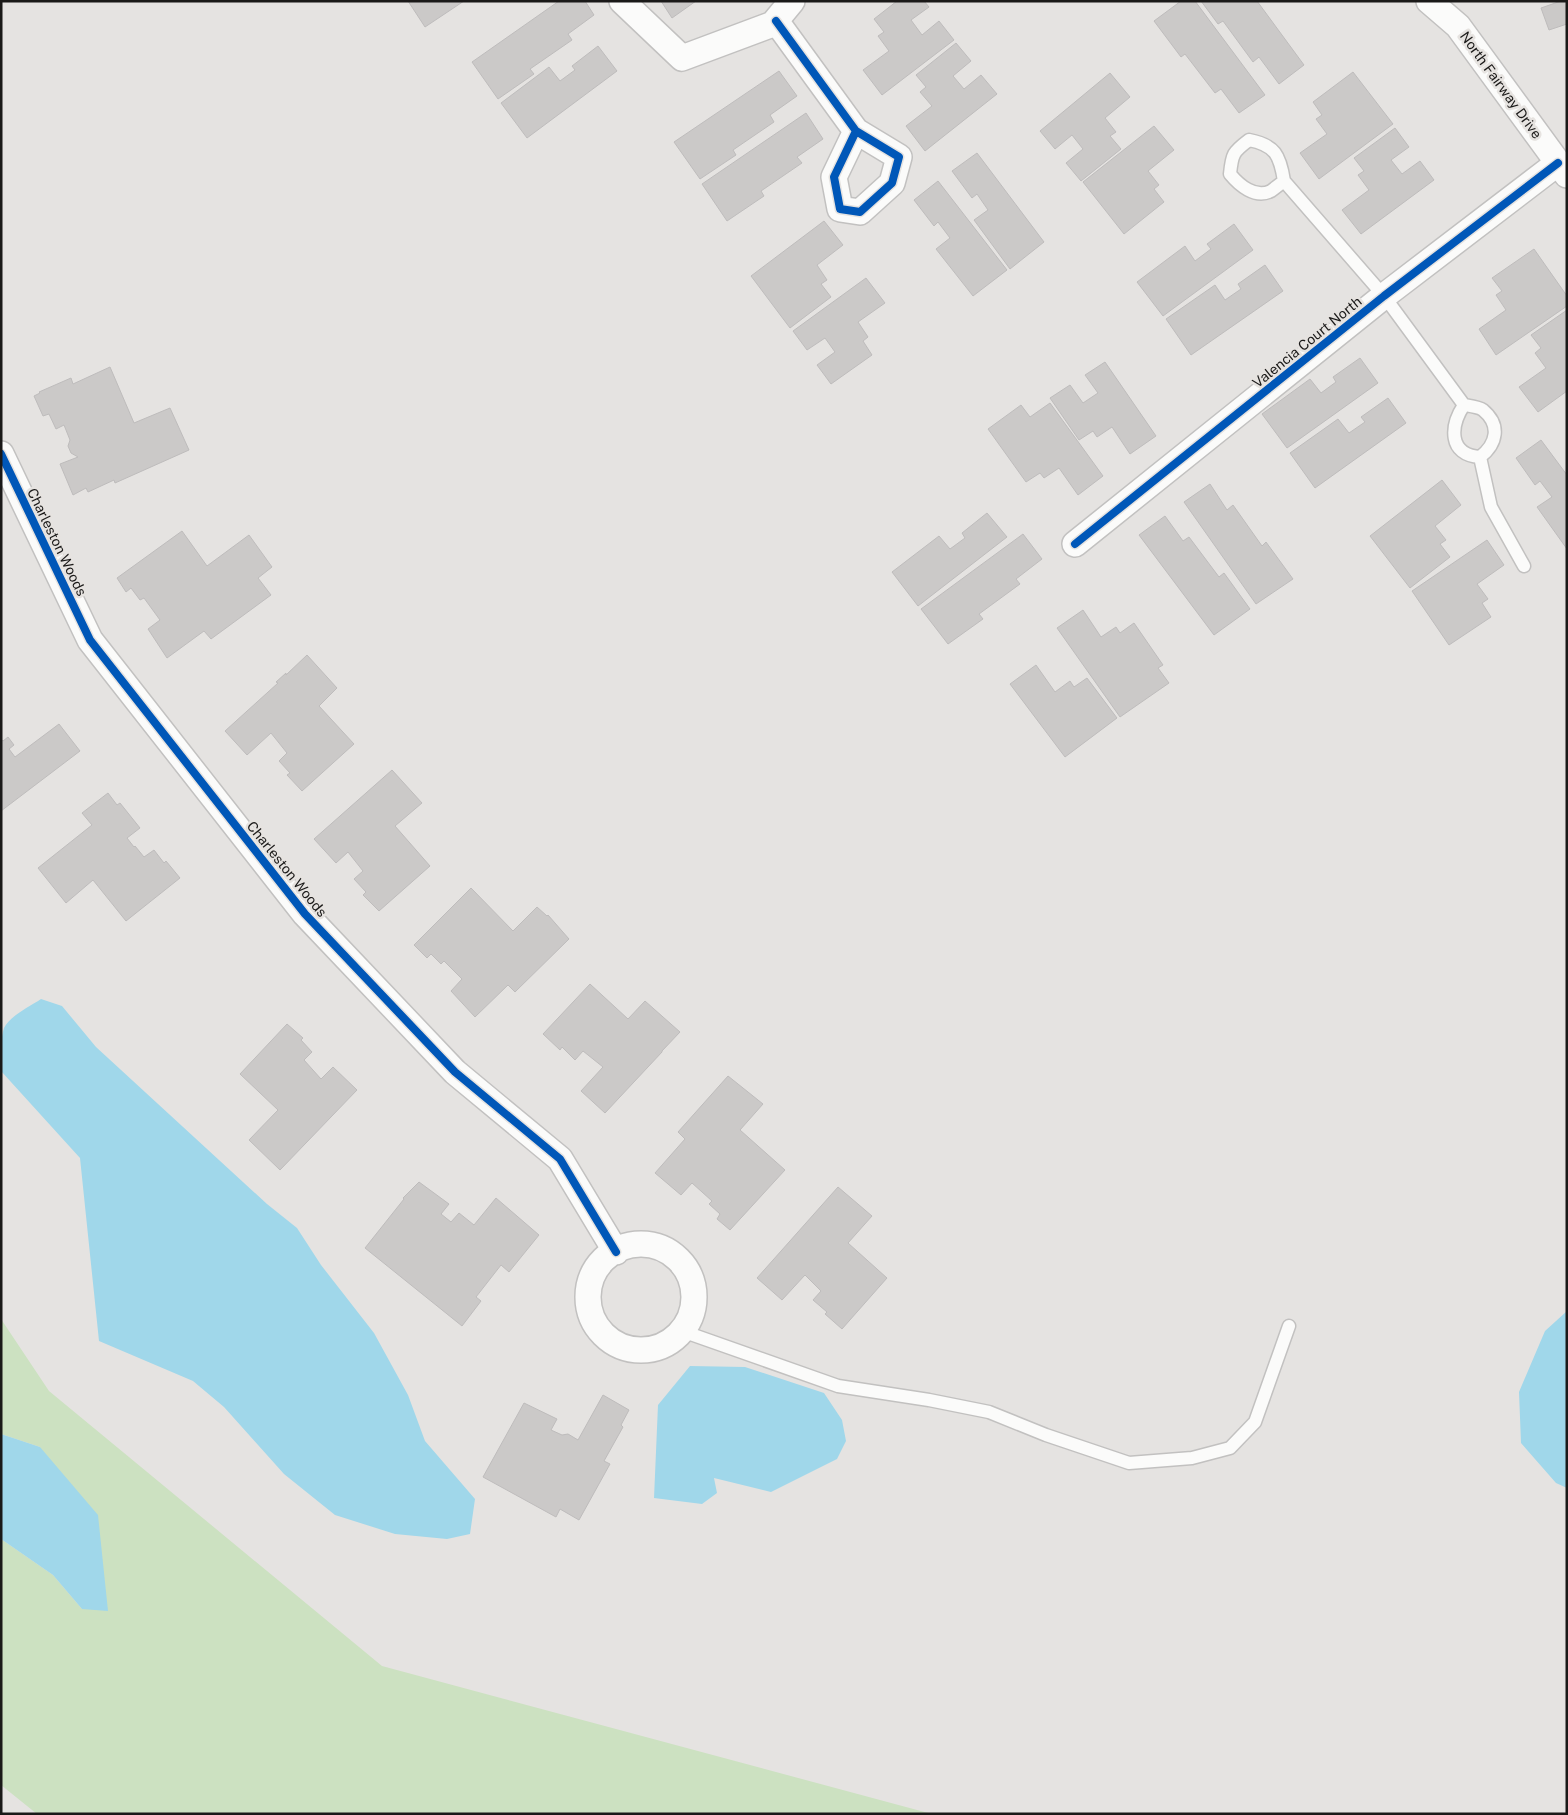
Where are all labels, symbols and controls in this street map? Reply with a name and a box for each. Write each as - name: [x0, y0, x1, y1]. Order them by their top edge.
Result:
- street label: North Fairway Drive: [1457, 28, 1545, 142]
- street label: Valencia Court North: [1249, 293, 1365, 391]
- street label: Charleston Woods: [24, 485, 90, 599]
- street label: Charleston Woods: [244, 818, 330, 920]

